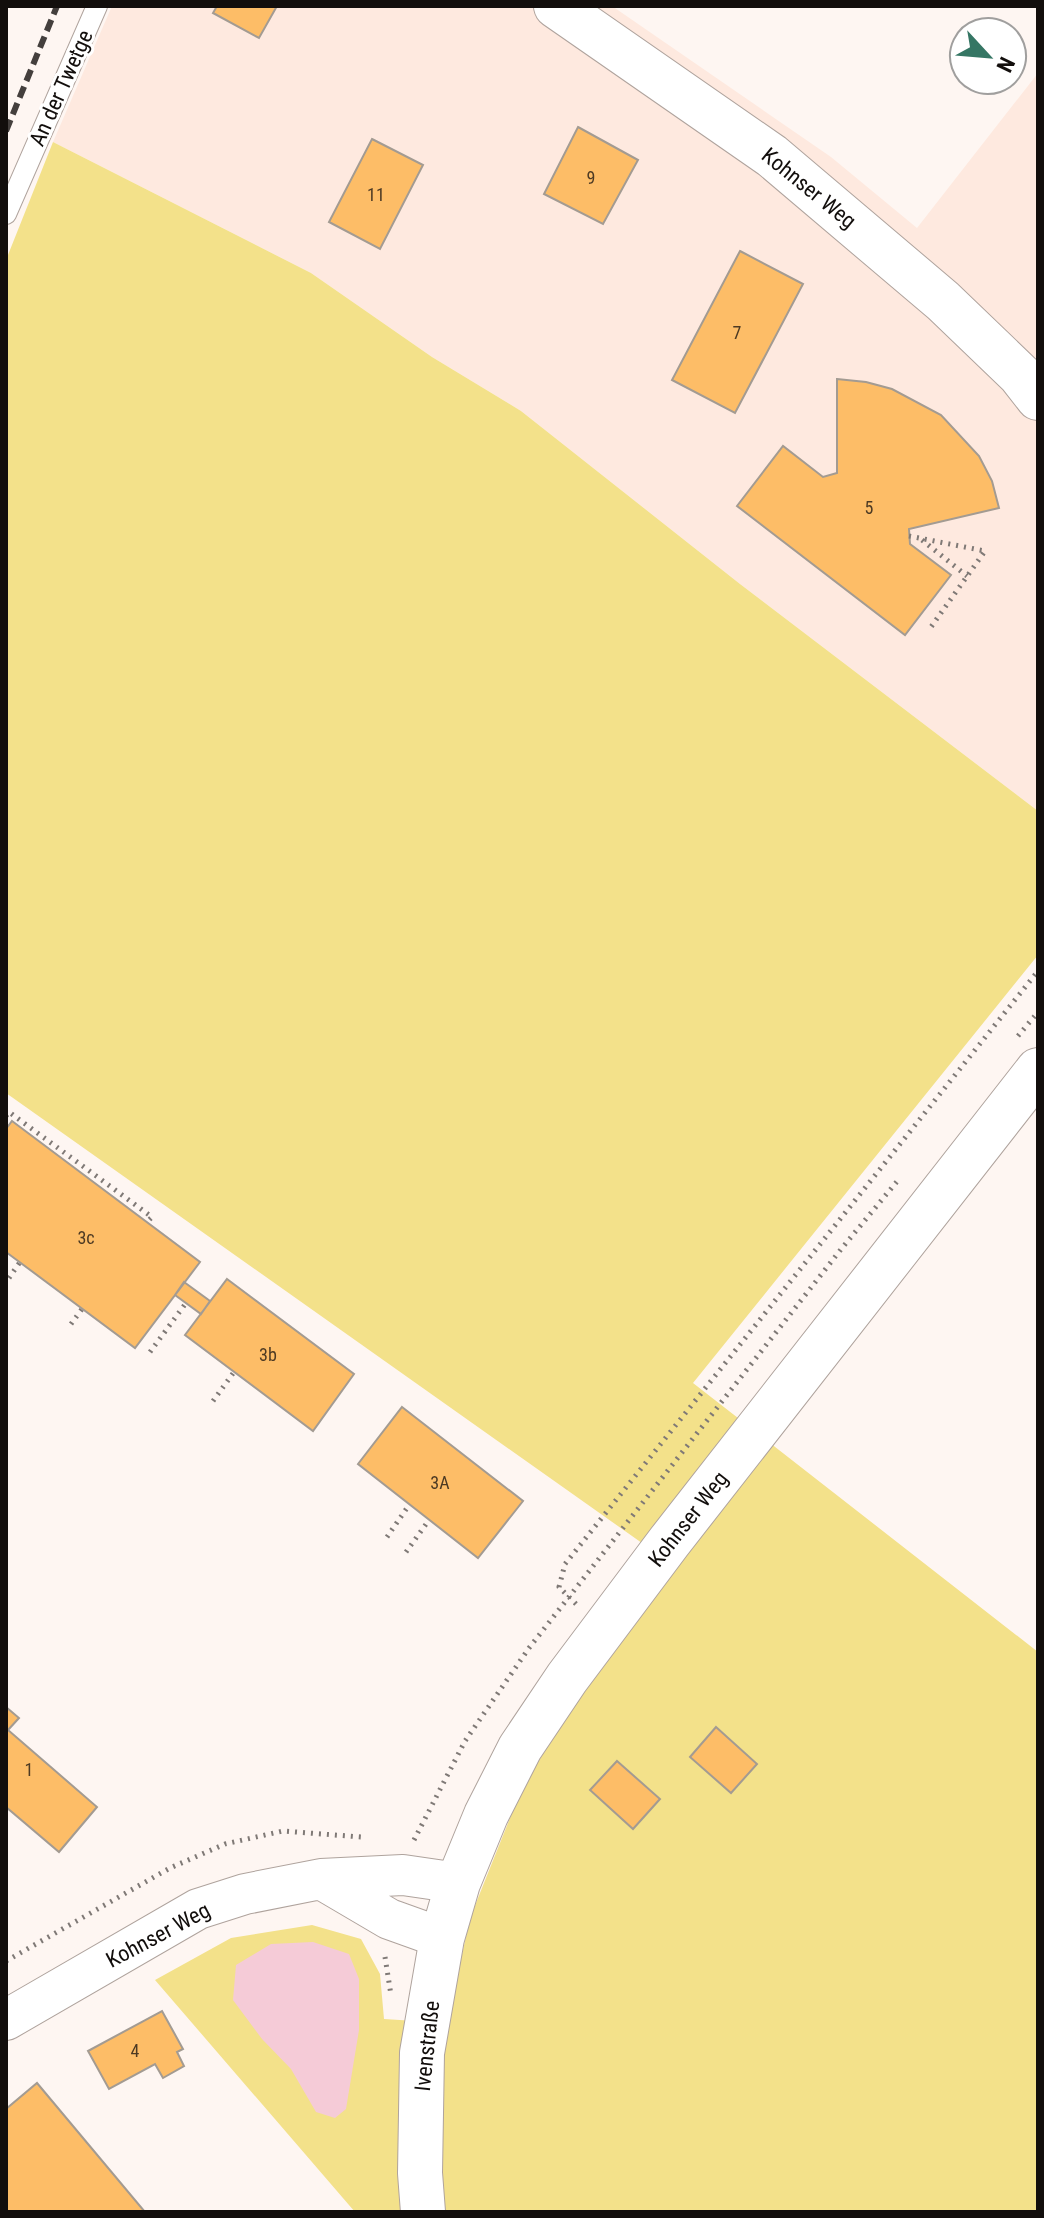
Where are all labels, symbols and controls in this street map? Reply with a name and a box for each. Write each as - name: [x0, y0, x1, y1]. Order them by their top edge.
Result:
- north arrow: [948, 16, 1028, 96]
- street label: An der Twetge: [24, 26, 98, 150]
- text: N: [991, 53, 1020, 76]
- street label: Kohnser Weg: [757, 143, 861, 233]
- house number: 9: [587, 167, 595, 188]
- house number: 11: [367, 184, 385, 205]
- house number: 7: [733, 322, 742, 343]
- house number: 5: [865, 497, 874, 518]
- house number: 3c: [77, 1227, 95, 1248]
- house number: 3b: [259, 1344, 277, 1365]
- street label: Kohnser Weg: [643, 1466, 733, 1572]
- house number: 3A: [430, 1472, 450, 1493]
- house number: 1: [25, 1759, 33, 1780]
- street label: Kohnser Weg: [102, 1897, 214, 1973]
- street label: Ivenstraße: [410, 1999, 444, 2093]
- house number: 4: [131, 2040, 140, 2061]

